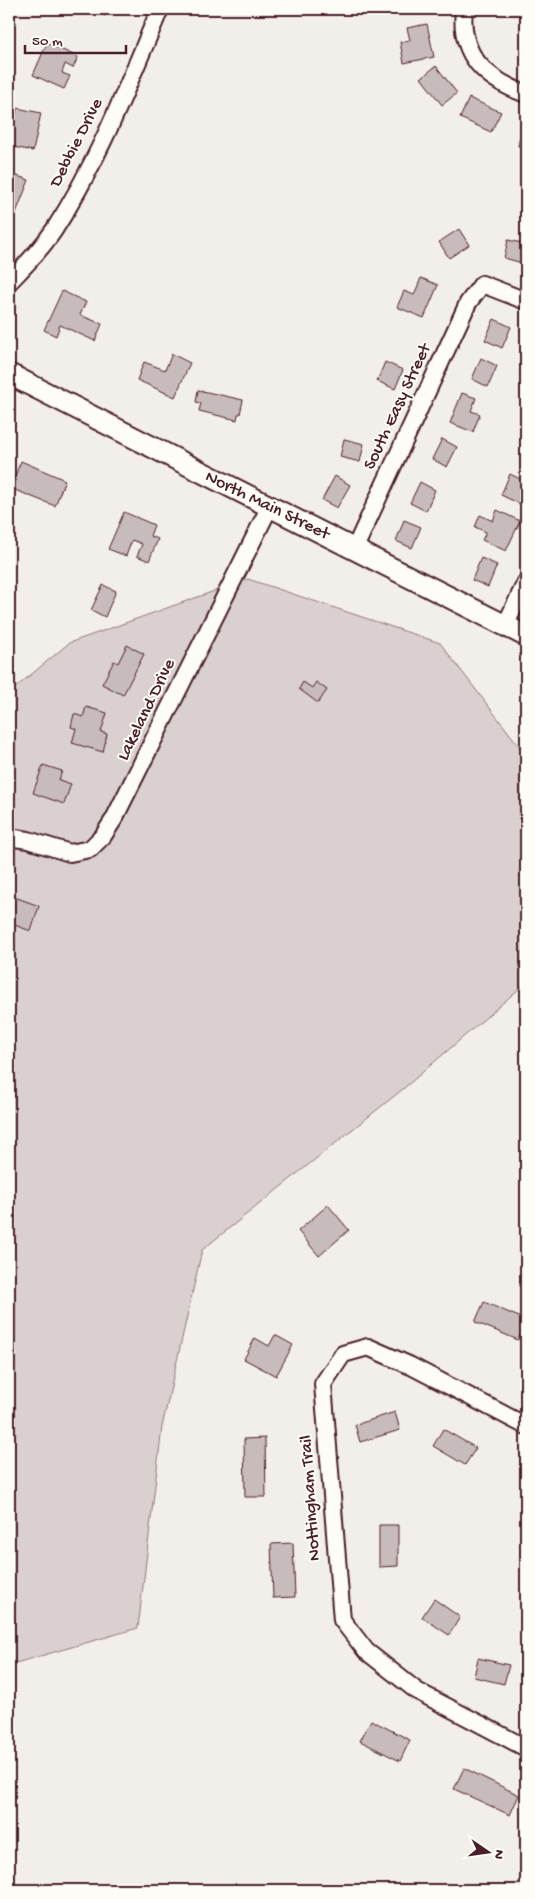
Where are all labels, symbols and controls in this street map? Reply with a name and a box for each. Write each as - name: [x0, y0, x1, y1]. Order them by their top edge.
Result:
- scale bar: [25, 22, 126, 54]
- text: 50 m: [32, 33, 63, 51]
- street label: Debbie Drive: [45, 95, 109, 192]
- street label: South Easy Street: [360, 339, 437, 473]
- street label: North Main Street: [201, 467, 334, 546]
- street label: Lakeland Drive: [113, 655, 181, 764]
- street label: Nottingham Trail: [296, 1434, 326, 1562]
- north arrow: [462, 1826, 512, 1876]
- text: N: [489, 1848, 508, 1861]

